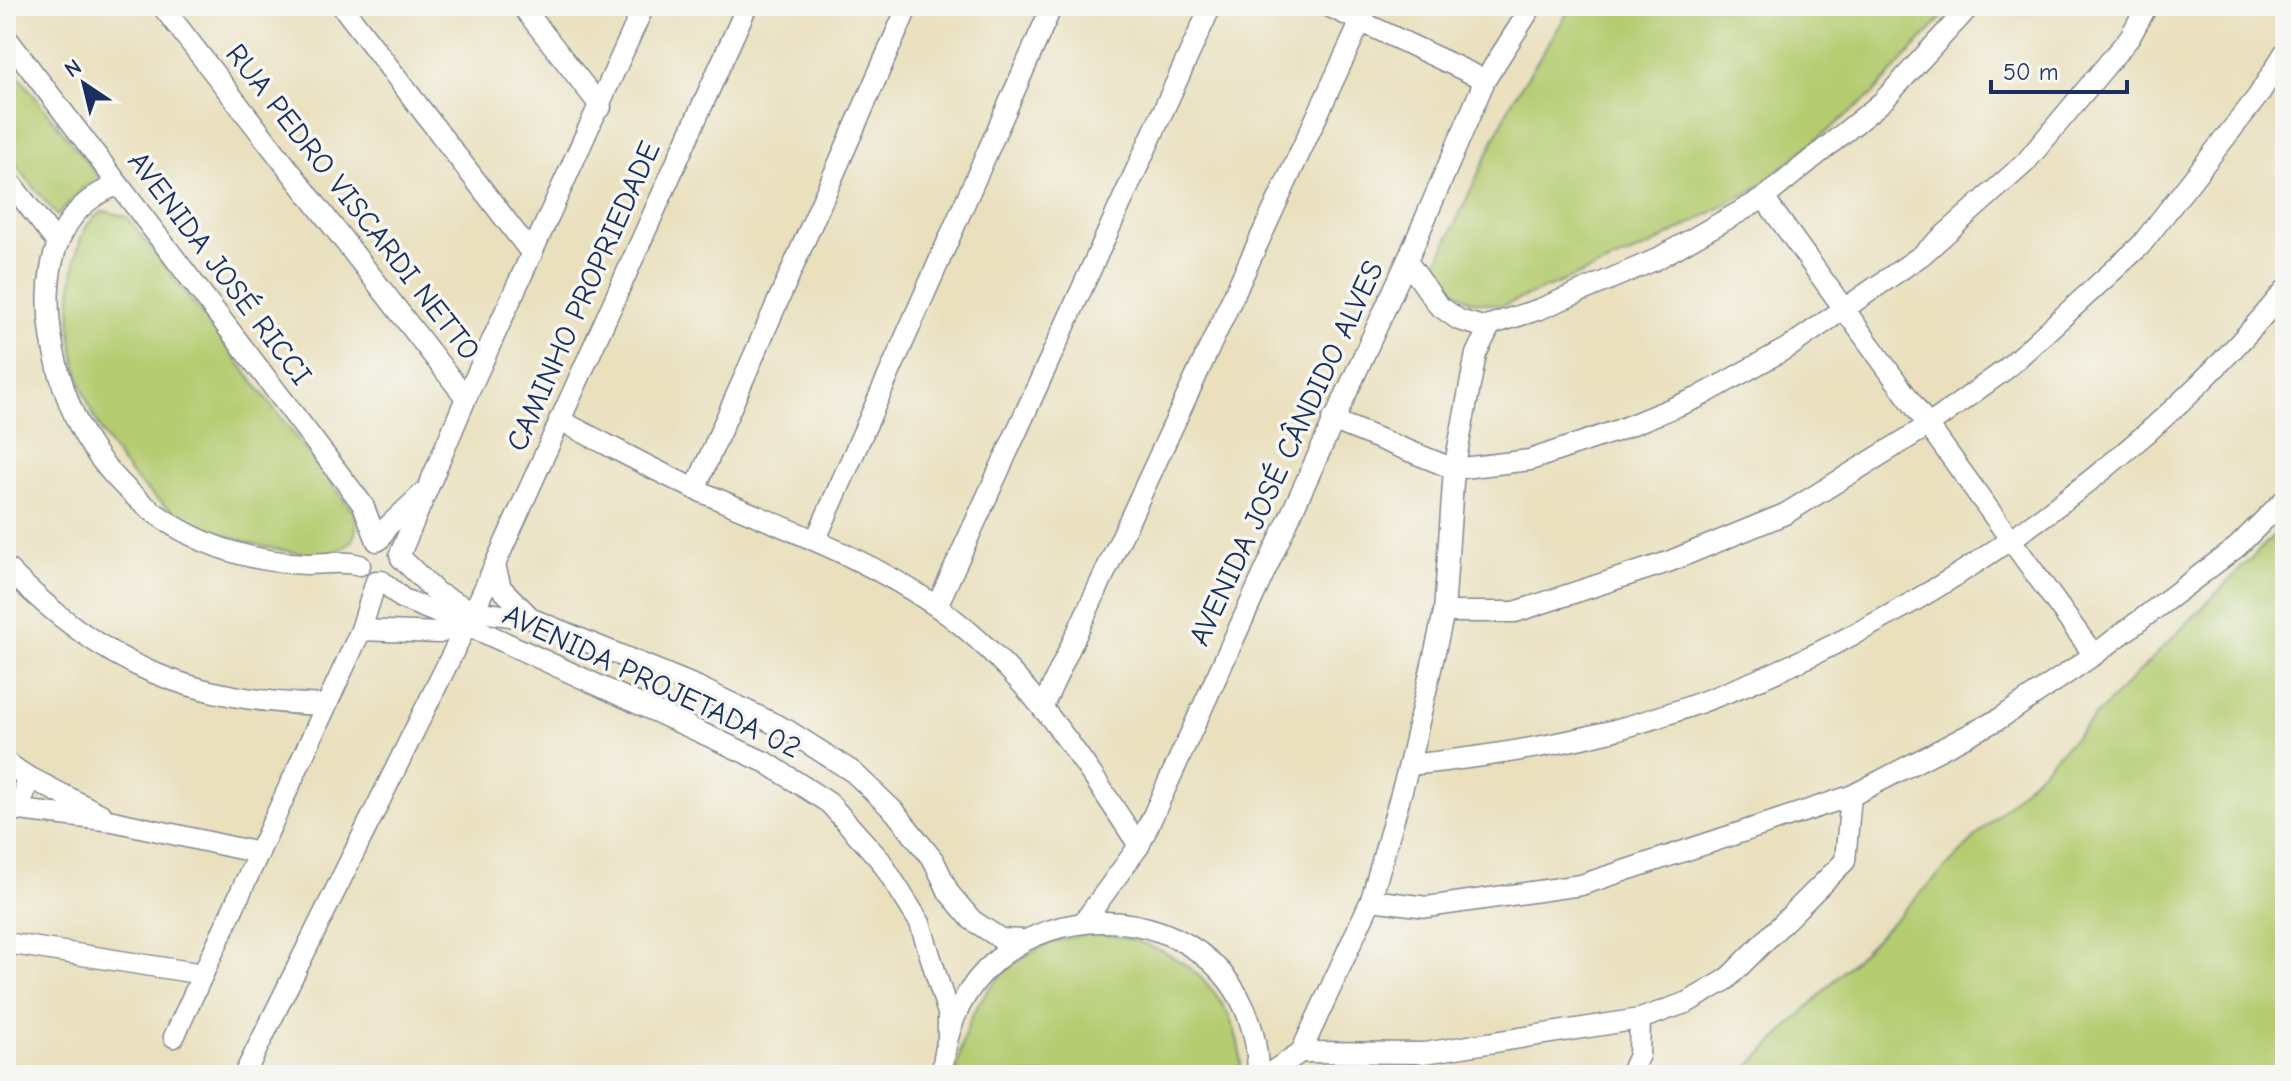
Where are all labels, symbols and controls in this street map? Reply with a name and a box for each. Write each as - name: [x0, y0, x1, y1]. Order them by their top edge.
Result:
- street label: RUA PEDRO VISCARDI NETTO: [218, 37, 487, 367]
- north arrow: [44, 44, 124, 124]
- scale bar: [1991, 44, 2127, 94]
- text: N: [60, 54, 86, 83]
- text: 50 m: [2003, 58, 2059, 86]
- street label: CAMINHO PROPRIEDADE: [499, 136, 668, 456]
- street label: AVENIDA JOSÉ RICCI: [120, 145, 319, 392]
- street label: AVENIDA JOSÉ CÂNDIDO ALVES: [1181, 255, 1391, 651]
- street label: AVENIDA PROJETADA 02: [497, 597, 806, 766]

